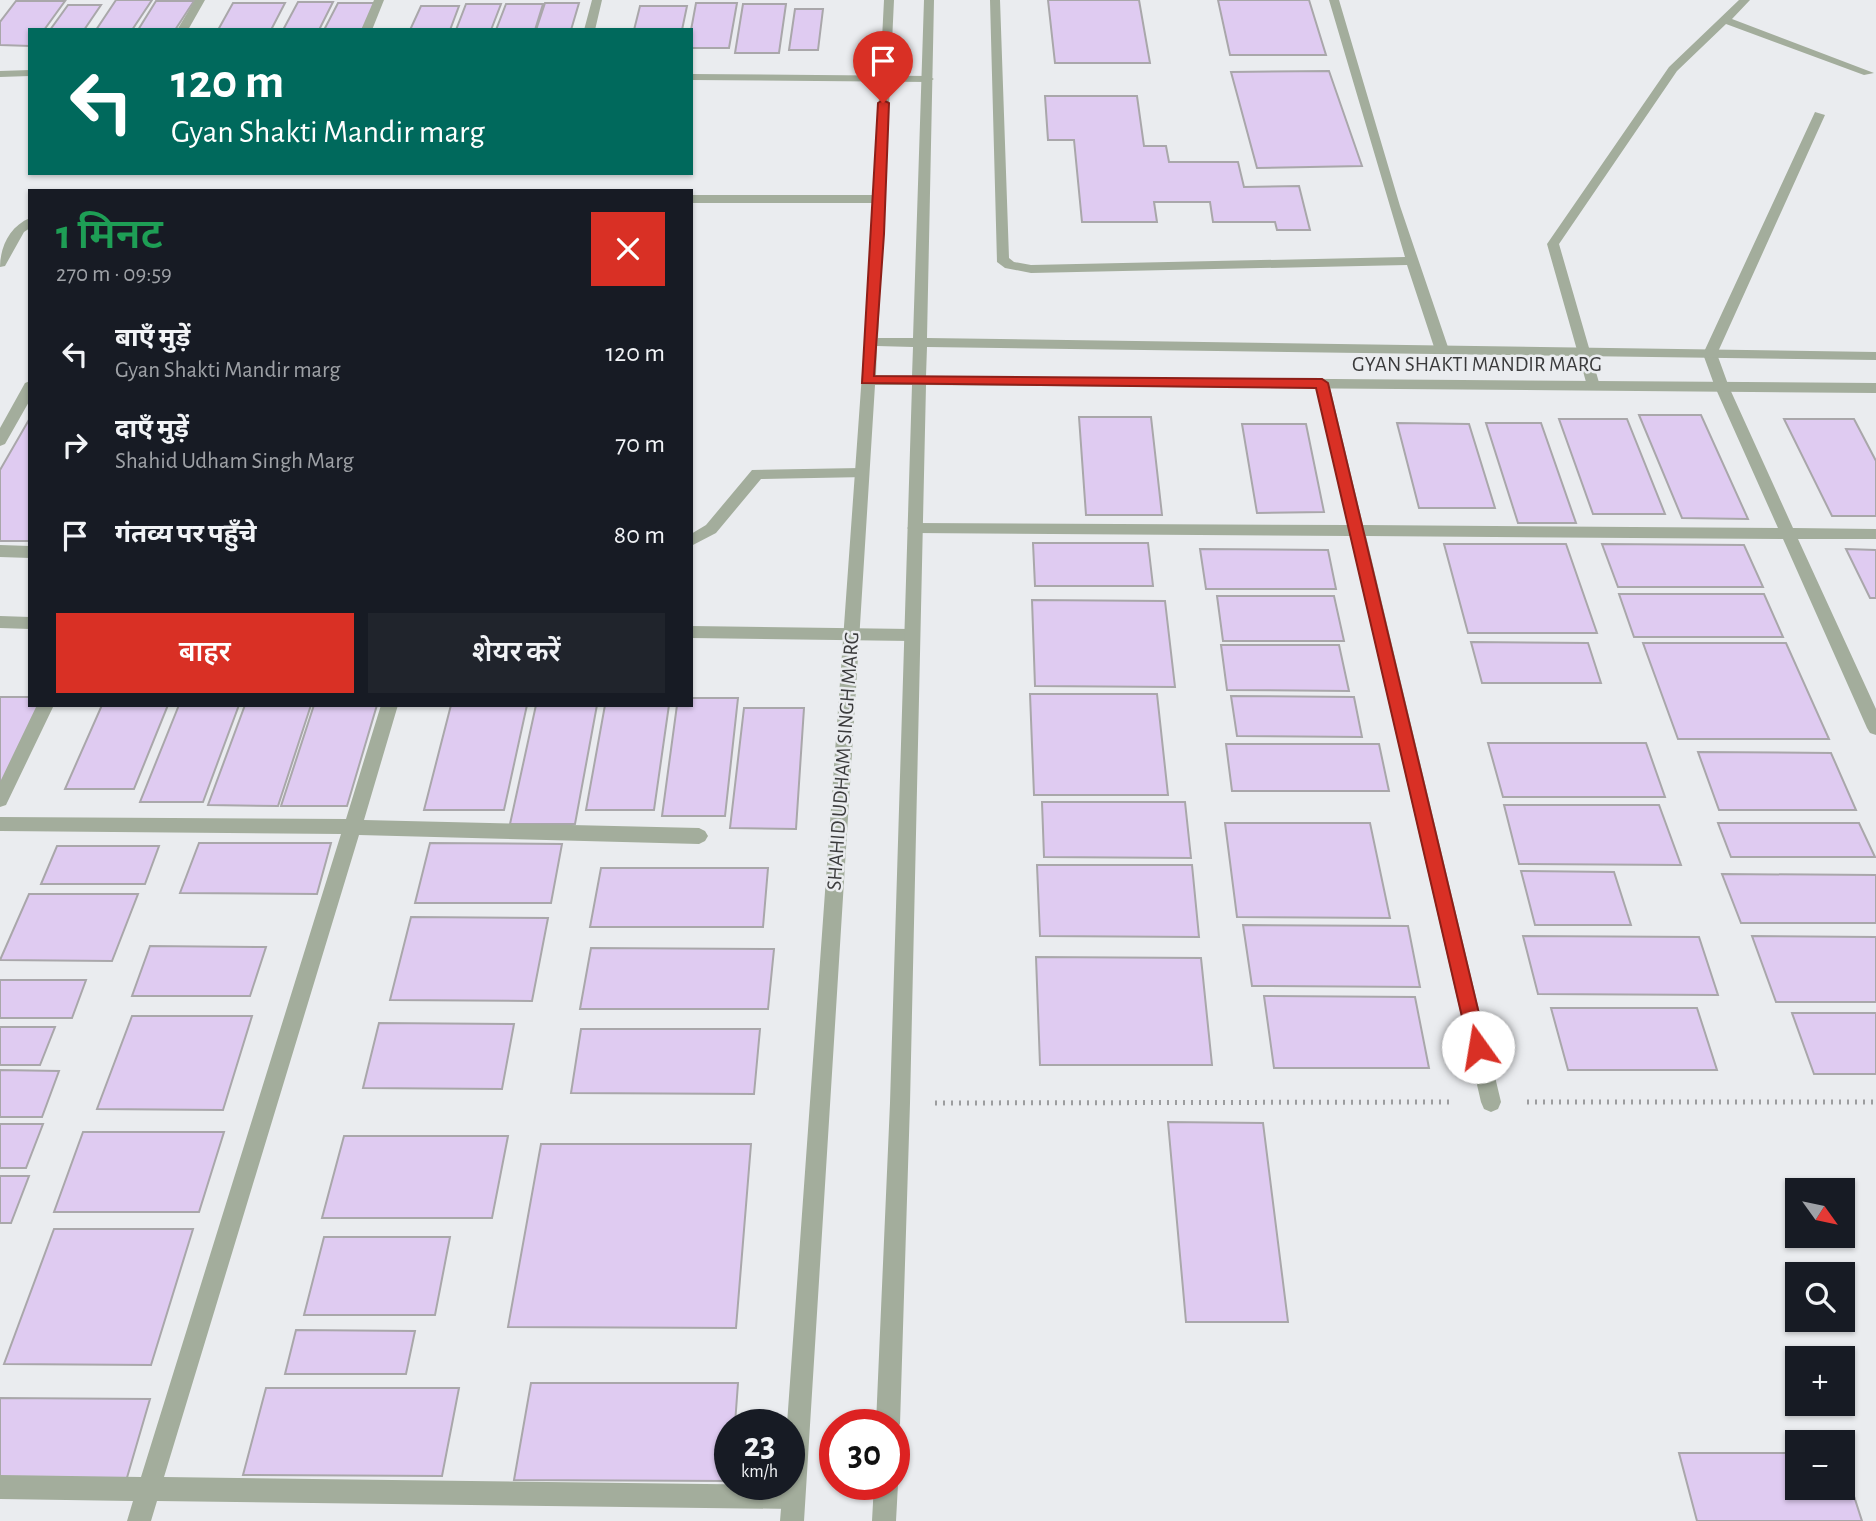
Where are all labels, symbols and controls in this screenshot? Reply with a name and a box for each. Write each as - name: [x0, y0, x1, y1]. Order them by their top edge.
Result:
- pin: [853, 31, 913, 103]
- icon: arrive: [864, 42, 902, 80]
- icon: left: [56, 56, 147, 147]
- text: 120 m: [171, 58, 284, 107]
- text: Gyan Shakti Mandir marg: [171, 116, 485, 148]
- button: close: [591, 212, 665, 286]
- text: 1 मिनट: [56, 214, 163, 256]
- text: 270 m · 09:59: [56, 263, 172, 286]
- text: बाएँ मुड़ें: [115, 325, 190, 351]
- icon: left: [56, 335, 94, 373]
- text: 120 m: [605, 340, 665, 366]
- street label: GYAN SHAKTI MANDIR MARG: [1352, 354, 1602, 375]
- text: Gyan Shakti Mandir marg: [115, 359, 341, 382]
- text: दाएँ मुड़ें: [115, 416, 189, 442]
- icon: right: [56, 426, 94, 464]
- text: 70 m: [615, 431, 665, 457]
- text: Shahid Udham Singh Marg: [115, 450, 354, 473]
- icon: arrive: [56, 517, 94, 555]
- text: गंतव्य पर पहुँचे: [115, 521, 257, 547]
- text: 80 m: [614, 522, 665, 548]
- button: बाहर: [56, 613, 354, 693]
- button: शेयर करें: [368, 613, 665, 693]
- street label: SHAHID UDHAM SINGH MARG: [823, 631, 863, 891]
- position arrow: [1441, 1010, 1515, 1084]
- north arrow: [1785, 1178, 1855, 1248]
- map controls: [1785, 1178, 1855, 1500]
- button: search: [1785, 1262, 1855, 1332]
- button: +: [1785, 1346, 1855, 1416]
- speed limit sign: 30: [819, 1409, 910, 1500]
- text: 23: [744, 1428, 775, 1463]
- button: −: [1785, 1430, 1855, 1500]
- text: km/h: [741, 1463, 778, 1481]

